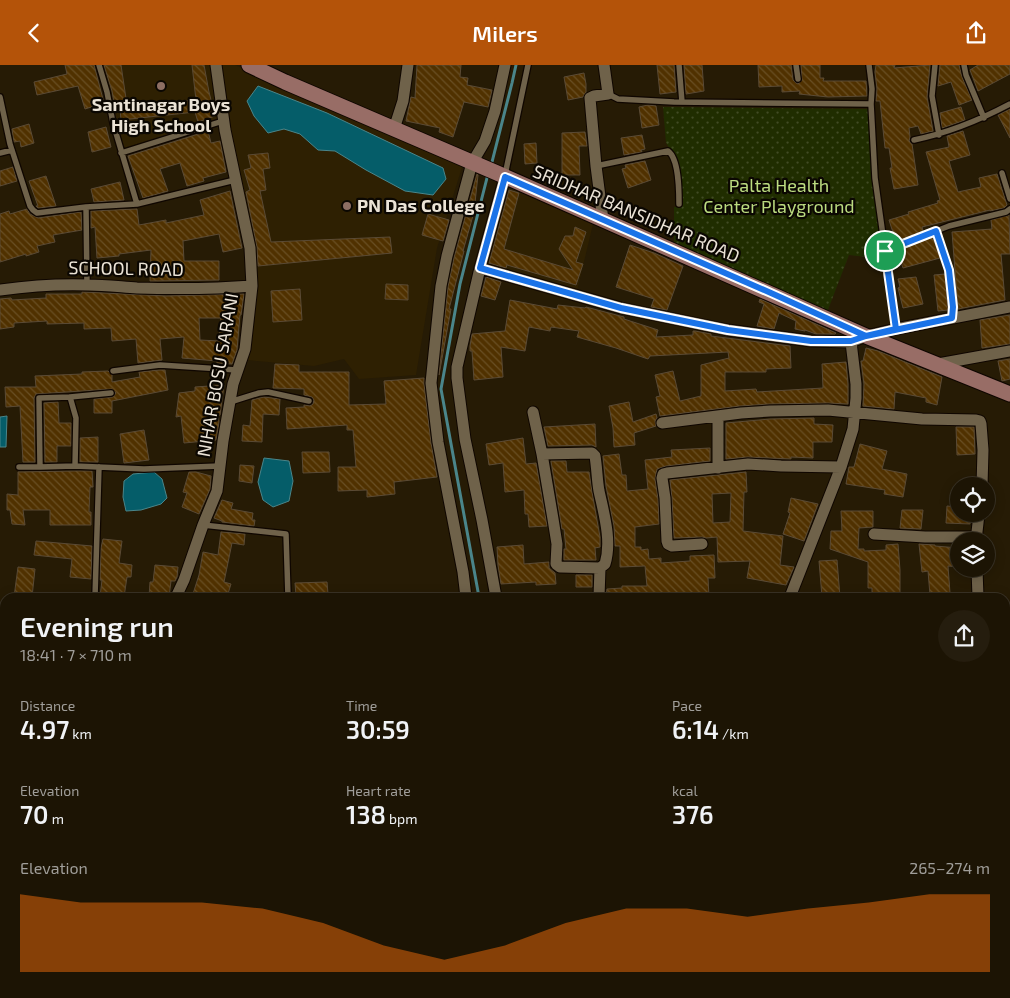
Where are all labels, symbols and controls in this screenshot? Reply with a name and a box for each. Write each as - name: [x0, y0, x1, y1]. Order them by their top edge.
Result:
- icon: back: [20, 19, 48, 47]
- icon: share: [962, 19, 990, 47]
- text: Milers: [472, 20, 538, 46]
- marker: Santinagar Boys High School: [155, 80, 167, 92]
- place label: Santinagar Boys High School: [92, 93, 230, 136]
- street label: SRIDHAR BANSIDHAR ROAD: [530, 159, 743, 267]
- park label: Palta Health Center Playground: [703, 174, 855, 217]
- place label: PN Das College: [357, 194, 485, 216]
- marker: PN Das College: [341, 200, 353, 212]
- pin: [864, 230, 906, 272]
- icon: arrive: [871, 237, 899, 265]
- street label: SCHOOL ROAD: [68, 256, 184, 280]
- street label: NIHAR BOSU SARANI: [192, 291, 242, 459]
- map controls: [950, 477, 995, 577]
- button: locate: [950, 477, 995, 522]
- button: layers: [950, 532, 995, 577]
- text: Evening run: [20, 609, 174, 643]
- button: share: [938, 610, 990, 662]
- text: 18:41 · 7 × 710 m: [20, 645, 132, 664]
- text: Distance: [20, 697, 75, 714]
- text: Time: [346, 697, 377, 714]
- text: Pace: [672, 697, 702, 714]
- text: 4.97: [20, 714, 69, 744]
- text: 30:59: [346, 714, 410, 744]
- text: 6:14: [672, 714, 719, 744]
- text: km: [69, 725, 92, 742]
- text: /km: [719, 725, 749, 742]
- text: Elevation: [20, 782, 79, 799]
- text: Heart rate: [346, 782, 411, 799]
- text: kcal: [672, 782, 698, 799]
- text: 70: [20, 799, 49, 829]
- text: 138: [346, 799, 386, 829]
- text: 376: [672, 799, 714, 829]
- text: m: [49, 810, 64, 827]
- text: bpm: [386, 810, 417, 827]
- text: Elevation: [20, 858, 88, 877]
- text: 265–274 m: [909, 858, 990, 877]

